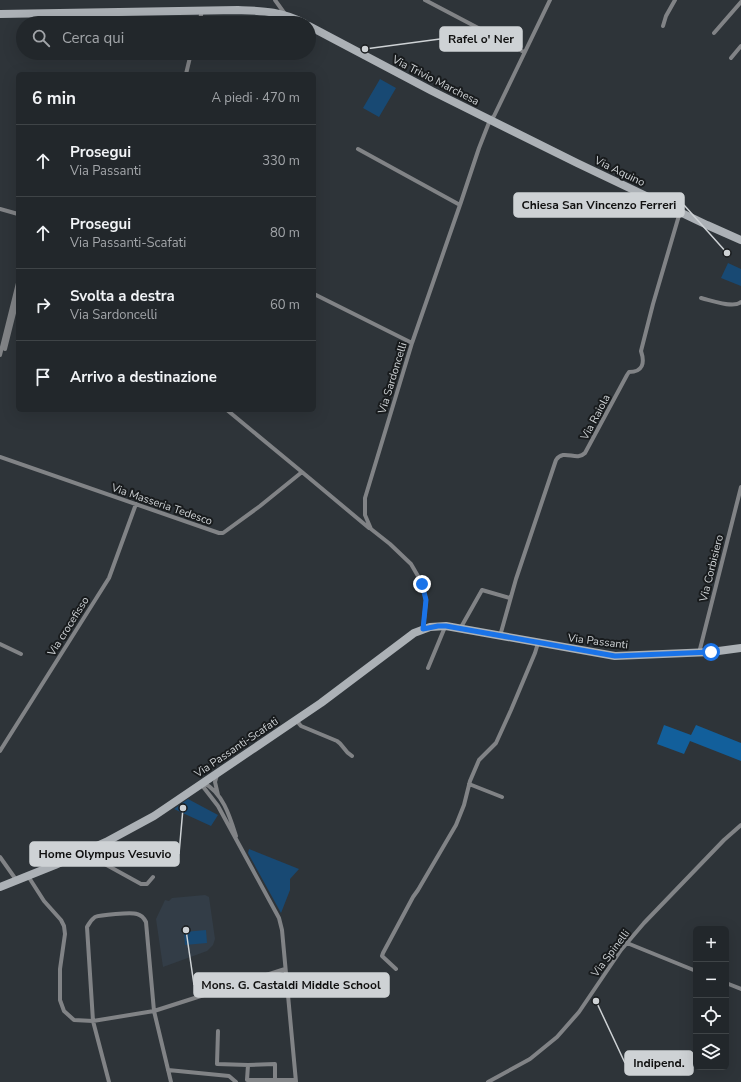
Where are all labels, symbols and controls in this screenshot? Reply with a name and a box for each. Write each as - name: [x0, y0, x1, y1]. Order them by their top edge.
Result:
- search box: [16, 16, 316, 60]
- icon: search: [30, 27, 52, 49]
- callout: Rafel o' Ner: [440, 27, 522, 51]
- text: Cerca qui: [62, 28, 124, 48]
- text: Rafel o' Ner: [448, 31, 514, 47]
- street label: Via Trivio Marchesa: [389, 52, 482, 109]
- text: 6 min: [32, 87, 76, 110]
- text: A piedi · 470 m: [212, 89, 300, 107]
- text: Prosegui: [70, 142, 131, 162]
- icon: ahead: [32, 150, 54, 172]
- text: 330 m: [262, 152, 300, 170]
- street label: Via Aquino: [591, 152, 647, 190]
- text: Via Passanti: [70, 162, 141, 180]
- callout: Chiesa San Vincenzo Ferreri: [514, 193, 684, 217]
- text: Chiesa San Vincenzo Ferreri: [522, 197, 676, 213]
- text: Prosegui: [70, 214, 131, 234]
- icon: ahead: [32, 222, 54, 244]
- text: 80 m: [270, 224, 300, 242]
- text: Via Passanti-Scafati: [70, 234, 186, 252]
- text: Svolta a destra: [70, 286, 175, 306]
- icon: right: [32, 294, 54, 316]
- text: 60 m: [270, 296, 300, 314]
- text: Via Sardoncelli: [70, 306, 157, 324]
- street label: Via Sardoncelli: [374, 341, 410, 417]
- icon: arrive: [32, 366, 54, 388]
- text: Arrivo a destinazione: [70, 367, 217, 387]
- street label: Via Raiola: [577, 392, 614, 444]
- street label: Via Masseria Tedesco: [108, 480, 214, 529]
- street label: Via Corbisiero: [696, 533, 727, 604]
- route end: [413, 575, 431, 593]
- street label: Via crocefisso: [44, 594, 93, 660]
- street label: Via Passanti: [566, 630, 629, 653]
- route start: [702, 643, 720, 661]
- street label: Via Passanti-Scafati: [191, 714, 281, 782]
- callout: Home Olympus Vesuvio: [30, 842, 179, 866]
- text: Home Olympus Vesuvio: [38, 846, 172, 862]
- map controls: [693, 926, 729, 1070]
- button: +: [693, 926, 729, 962]
- street label: Via Spinelli: [587, 927, 633, 981]
- button: −: [693, 962, 729, 998]
- callout: Mons. G. Castaldi Middle School: [194, 973, 389, 997]
- text: Mons. G. Castaldi Middle School: [201, 977, 381, 993]
- button: locate: [693, 998, 729, 1034]
- button: layers: [693, 1034, 729, 1070]
- callout: Indipend.: [625, 1051, 693, 1075]
- text: Indipend.: [633, 1055, 685, 1071]

